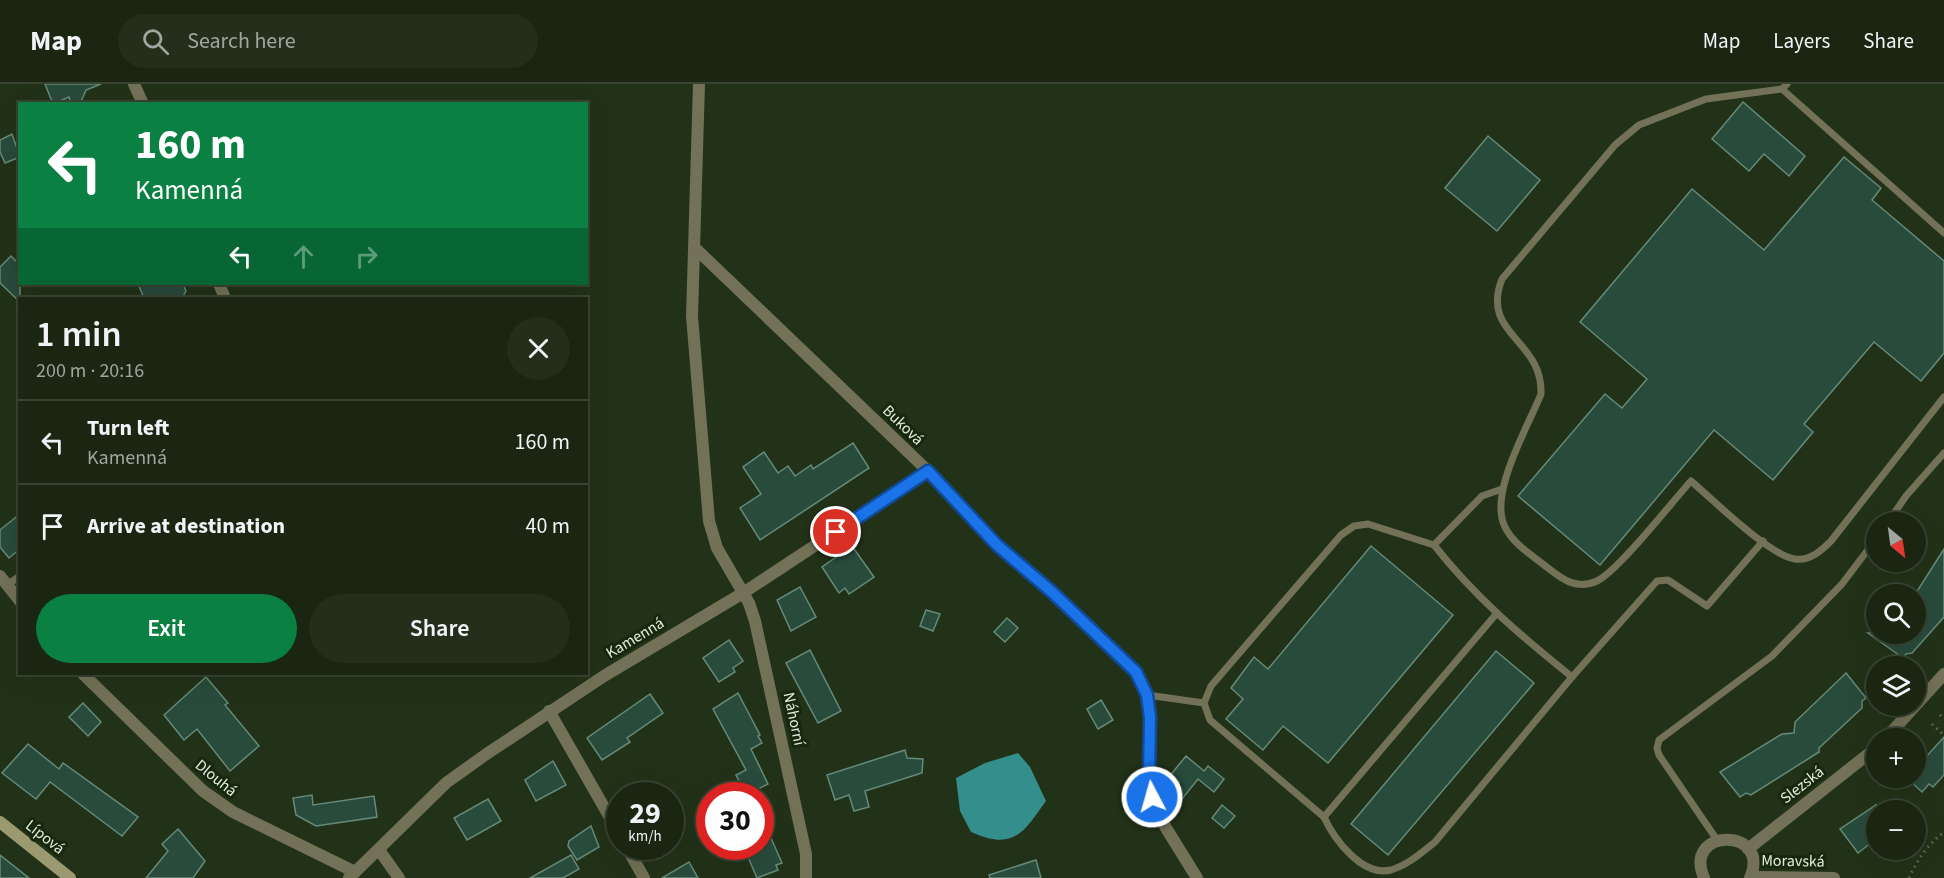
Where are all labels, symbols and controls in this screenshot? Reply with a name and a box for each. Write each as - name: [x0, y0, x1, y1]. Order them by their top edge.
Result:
- search box: [118, 14, 538, 68]
- text: Map: [30, 21, 82, 61]
- icon: search: [139, 25, 172, 58]
- text: Search here: [187, 25, 296, 57]
- text: Map: [1703, 26, 1740, 56]
- text: Layers: [1773, 26, 1830, 56]
- text: Share: [1863, 26, 1914, 56]
- text: 160 m: [135, 115, 246, 175]
- icon: left: [36, 126, 114, 204]
- text: Kamenná: [135, 171, 243, 210]
- icon: left: [224, 240, 257, 273]
- icon: ahead: [287, 240, 320, 273]
- icon: right: [350, 240, 383, 273]
- text: 1 min: [36, 309, 122, 360]
- button: close: [507, 317, 570, 380]
- text: 200 m · 20:16: [36, 357, 144, 385]
- street label: Buková: [878, 400, 928, 450]
- text: Turn left: [87, 412, 169, 444]
- icon: left: [36, 426, 69, 459]
- text: 160 m: [515, 426, 570, 458]
- text: Kamenná: [87, 444, 167, 472]
- pin: [810, 506, 861, 557]
- icon: arrive: [36, 510, 69, 543]
- text: Arrive at destination: [87, 510, 285, 542]
- text: 40 m: [525, 510, 570, 542]
- north arrow: [1866, 512, 1926, 572]
- map controls: [1866, 512, 1926, 860]
- icon: arrive: [819, 515, 852, 548]
- button: search: [1866, 584, 1926, 644]
- button: Exit: [36, 594, 297, 663]
- button: Share: [309, 594, 570, 663]
- street label: Kamenná: [602, 612, 668, 664]
- button: layers: [1866, 656, 1926, 716]
- street label: Náhorní: [778, 690, 811, 749]
- button: +: [1866, 728, 1926, 788]
- street label: Dlouhá: [190, 754, 242, 802]
- street label: Slezská: [1776, 761, 1828, 809]
- position arrow: [1120, 765, 1184, 829]
- speed limit sign: 30: [696, 782, 774, 860]
- text: 29: [629, 792, 661, 835]
- button: −: [1866, 800, 1926, 860]
- street label: Lípová: [21, 815, 69, 859]
- text: km/h: [628, 826, 662, 847]
- street label: Moravská: [1761, 849, 1825, 873]

